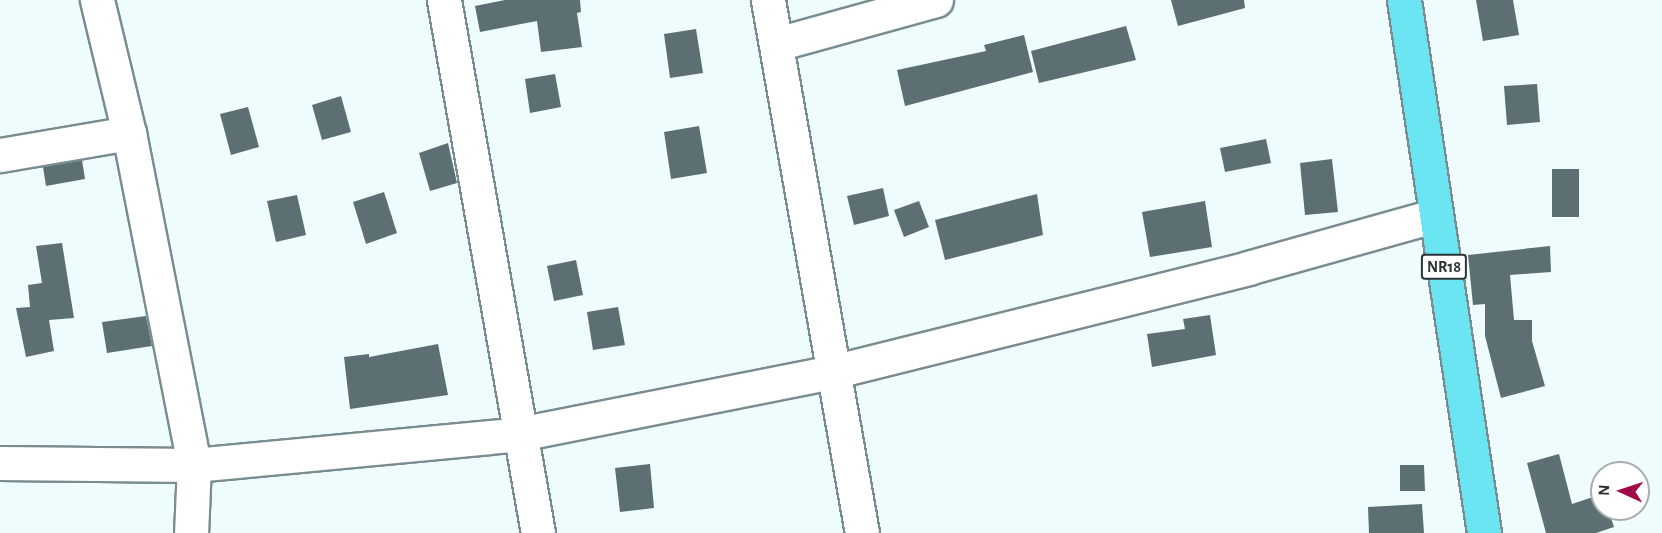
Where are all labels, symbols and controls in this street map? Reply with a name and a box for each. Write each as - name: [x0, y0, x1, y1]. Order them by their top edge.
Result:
- road number: NR18: [1420, 254, 1468, 280]
- north arrow: [1590, 461, 1650, 521]
- text: N: [1596, 484, 1612, 496]

